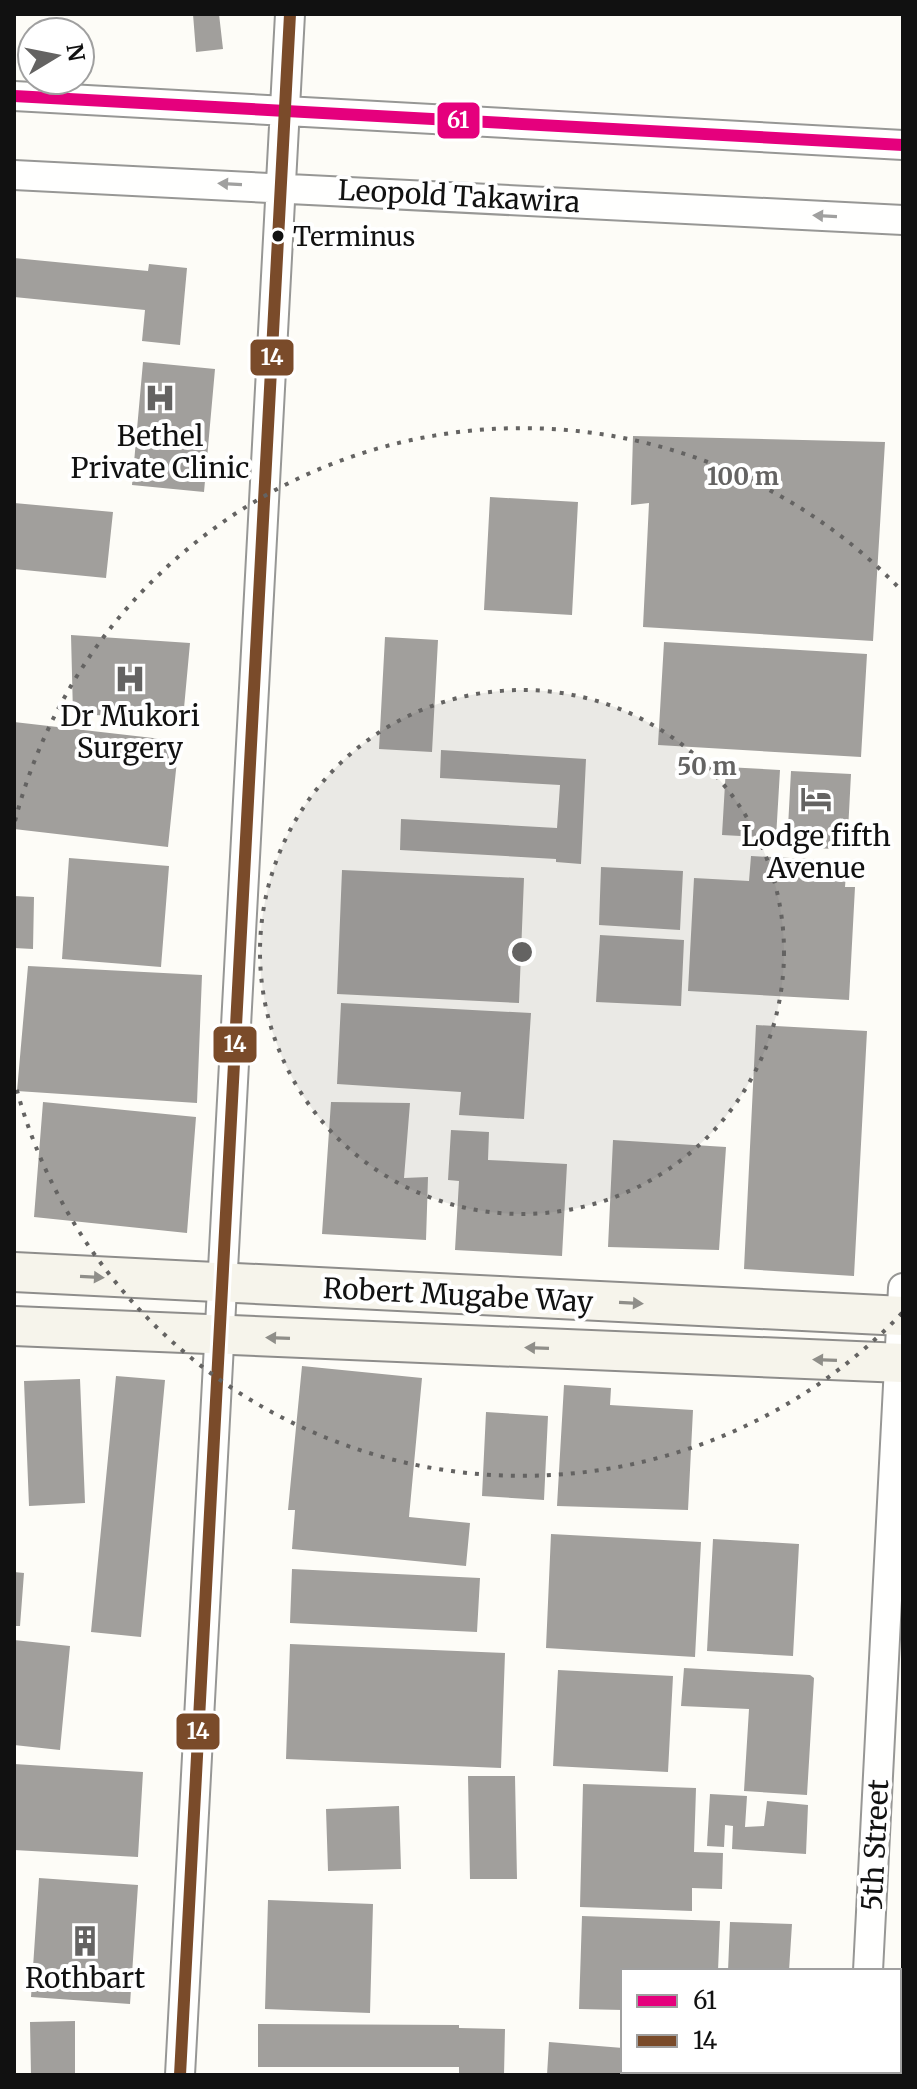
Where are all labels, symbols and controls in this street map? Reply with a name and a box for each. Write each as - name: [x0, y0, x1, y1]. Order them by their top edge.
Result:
- north arrow: [16, 16, 96, 96]
- text: N: [60, 42, 91, 64]
- line badge: 61: [436, 101, 481, 140]
- text: 61: [447, 106, 469, 134]
- street label: Leopold Takawira: [337, 172, 581, 220]
- one-way arrow: [217, 178, 242, 191]
- one-way arrow: [812, 209, 837, 222]
- place label: Terminus: [293, 220, 415, 253]
- marker: Terminus: [270, 228, 286, 244]
- line badge: 14: [249, 338, 295, 377]
- text: 14: [260, 343, 284, 371]
- hospital icon: Bethel Private Clinic: [143, 381, 177, 415]
- place label: Bethel Private Clinic: [70, 418, 250, 486]
- text: 100 m: [707, 461, 779, 492]
- hospital icon: Dr Mukori Surgery: [113, 662, 147, 696]
- place label: Dr Mukori Surgery: [60, 698, 200, 766]
- text: 50 m: [677, 751, 737, 782]
- hotel icon: Lodge fifth Avenue: [799, 782, 833, 816]
- place label: Lodge fifth Avenue: [741, 818, 891, 886]
- centre of rings: [508, 938, 536, 966]
- line badge: 14: [212, 1025, 258, 1064]
- text: 14: [223, 1030, 247, 1058]
- street label: Robert Mugabe Way: [322, 1270, 595, 1320]
- one-way arrow: [80, 1271, 105, 1284]
- one-way arrow: [619, 1297, 644, 1310]
- one-way arrow: [265, 1331, 290, 1344]
- one-way arrow: [524, 1342, 549, 1355]
- one-way arrow: [812, 1353, 837, 1366]
- line badge: 14: [175, 1712, 221, 1751]
- text: 14: [186, 1717, 210, 1745]
- street label: 5th Street: [854, 1778, 896, 1912]
- building icon: Rothbart: [68, 1924, 102, 1958]
- place label: Rothbart: [25, 1960, 145, 1996]
- legend: [621, 1969, 901, 2073]
- text: 61: [693, 1985, 717, 2016]
- text: 14: [693, 2025, 718, 2056]

